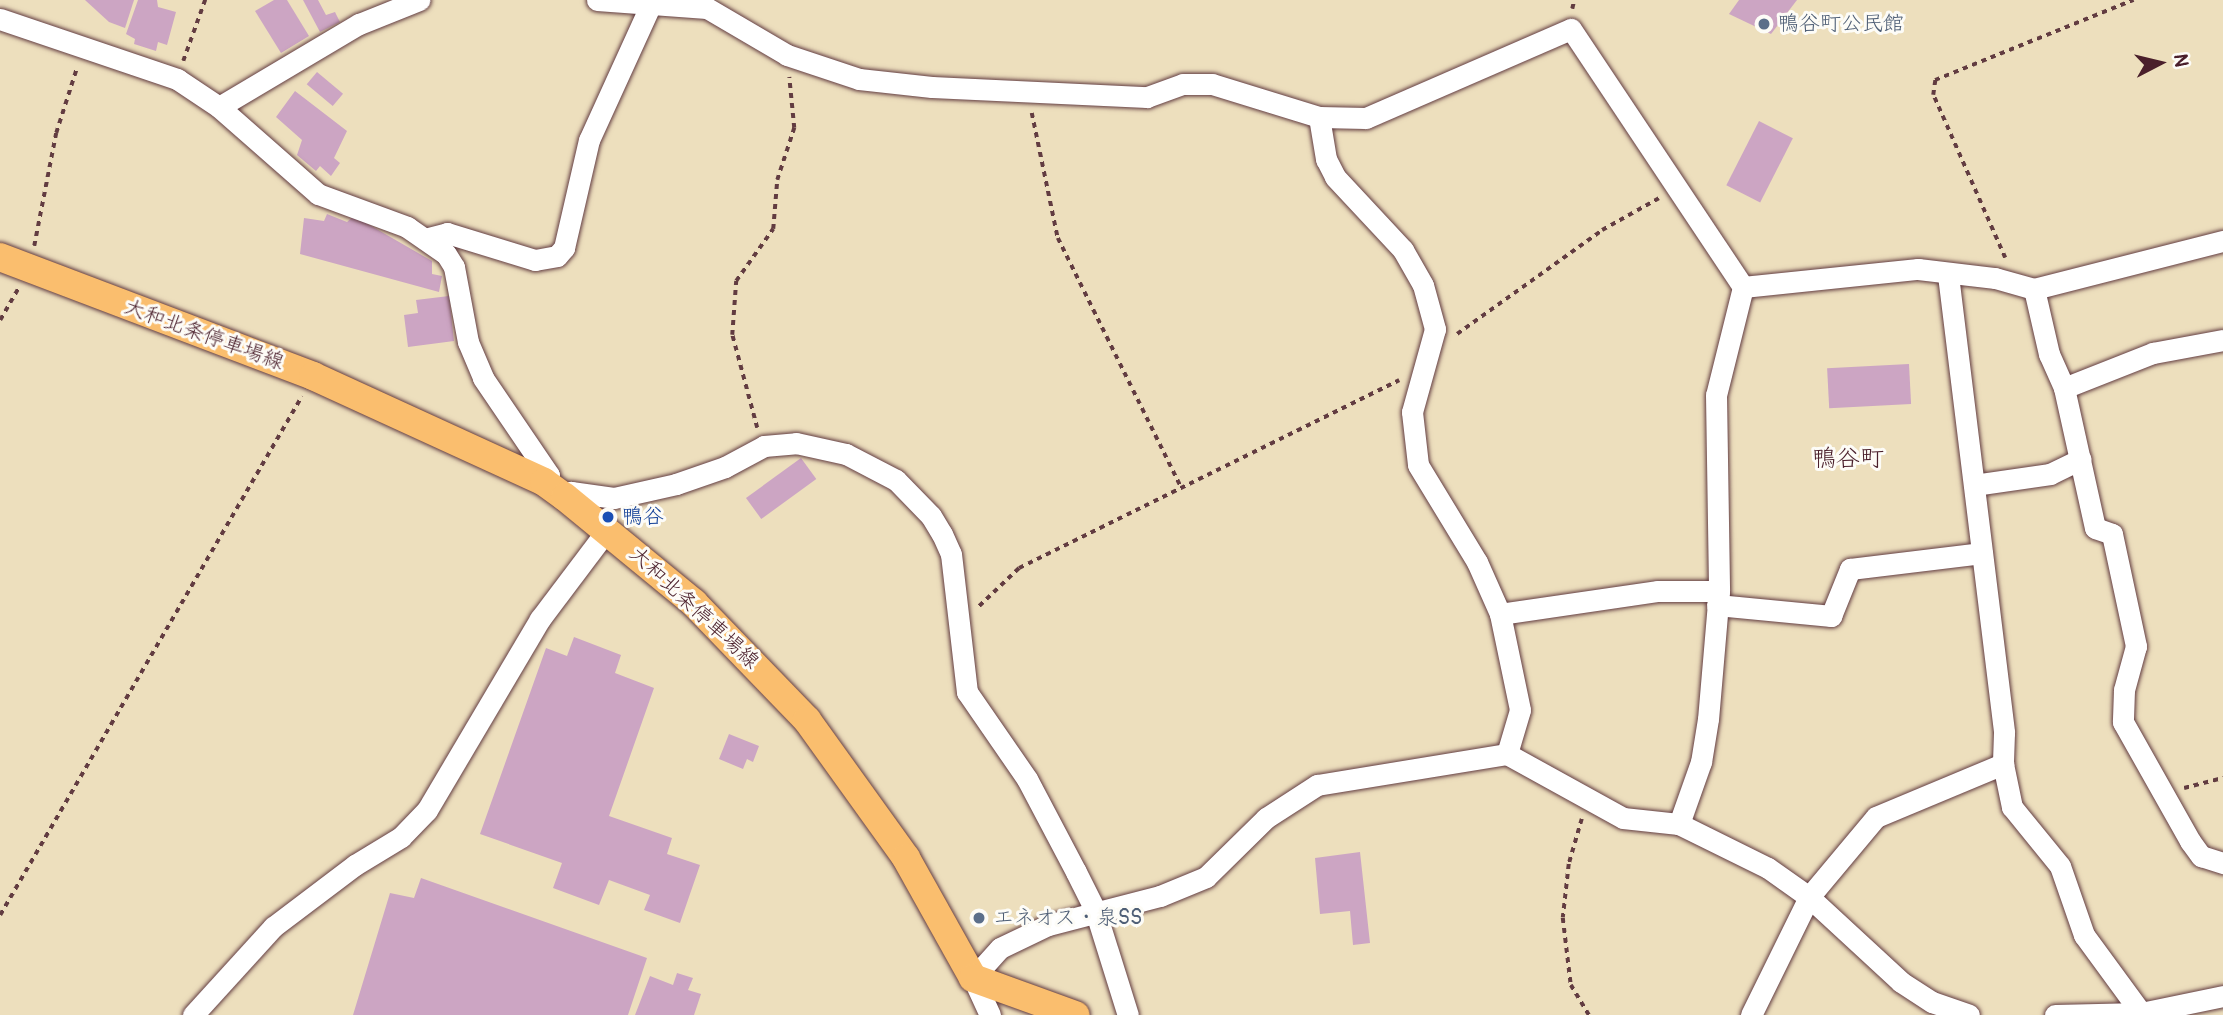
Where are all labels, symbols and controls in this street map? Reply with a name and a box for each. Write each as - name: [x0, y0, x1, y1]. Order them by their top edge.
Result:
- place label: 鴨谷町公民館: [1778, 11, 1904, 37]
- marker: 鴨谷町公民館: [1756, 16, 1772, 32]
- north arrow: [2125, 28, 2195, 98]
- text: N: [2168, 53, 2194, 68]
- street label: 大和北条停車場線: [121, 294, 287, 376]
- district label: 鴨谷町: [1812, 445, 1884, 473]
- place label: 鴨谷: [622, 504, 664, 530]
- marker: 鴨谷: [600, 509, 616, 525]
- street label: 大和北条停車場線: [624, 541, 764, 675]
- place label: エネオス・泉SS: [993, 905, 1143, 931]
- marker: エネオス・泉SS: [971, 910, 987, 926]

